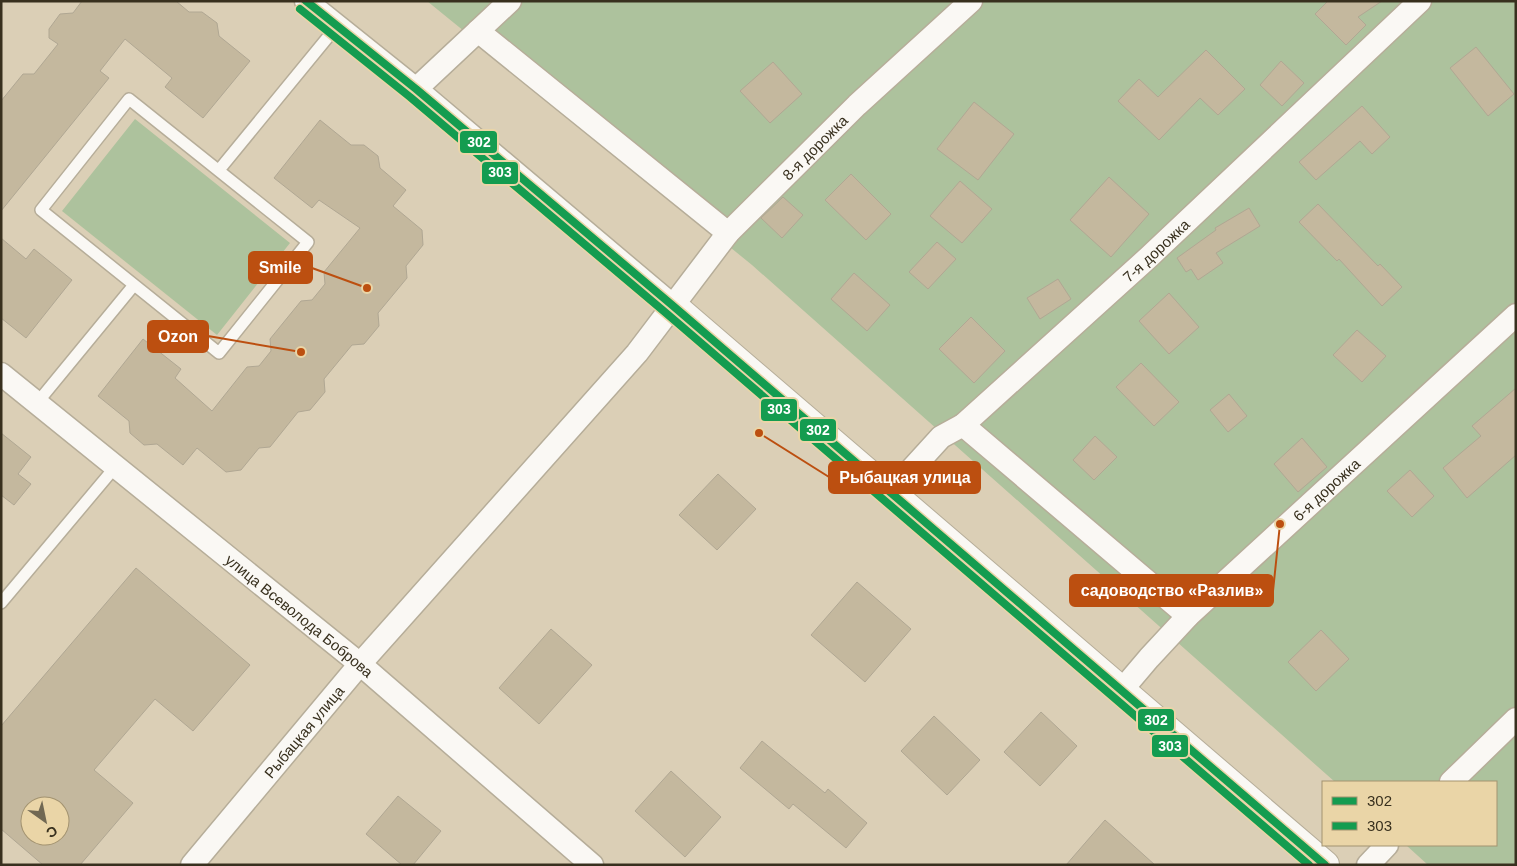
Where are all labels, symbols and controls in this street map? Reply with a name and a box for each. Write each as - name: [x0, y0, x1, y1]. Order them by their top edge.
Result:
- street label: 8-я дорожка: [779, 111, 851, 183]
- line badge: 302: [459, 130, 498, 154]
- text: 302: [467, 134, 491, 150]
- line badge: 303: [481, 161, 519, 185]
- text: 303: [488, 164, 512, 180]
- street label: 7-я дорожка: [1119, 215, 1193, 285]
- callout: Smile: [249, 252, 312, 283]
- text: Smile: [259, 259, 301, 276]
- callout: Ozon: [148, 321, 208, 352]
- text: Ozon: [158, 328, 198, 345]
- line badge: 303: [760, 398, 798, 422]
- text: 303: [767, 401, 791, 417]
- line badge: 302: [799, 418, 837, 442]
- text: 302: [806, 422, 830, 438]
- street label: 6-я дорожка: [1289, 454, 1363, 524]
- callout: Рыбацкая улица: [829, 462, 980, 493]
- text: Рыбацкая улица: [839, 469, 971, 486]
- street label: улица Всеволода Боброва: [222, 551, 377, 681]
- callout: садоводство «Разлив»: [1070, 575, 1273, 606]
- text: садоводство «Разлив»: [1081, 582, 1263, 599]
- street label: Рыбацкая улица: [260, 681, 347, 781]
- line badge: 302: [1137, 708, 1175, 732]
- text: 302: [1144, 712, 1168, 728]
- line badge: 303: [1151, 734, 1189, 758]
- text: 303: [1158, 738, 1182, 754]
- legend: [1322, 781, 1497, 846]
- text: 302: [1367, 792, 1392, 809]
- north arrow: [20, 796, 70, 846]
- text: 303: [1367, 817, 1392, 834]
- text: С: [43, 822, 61, 841]

